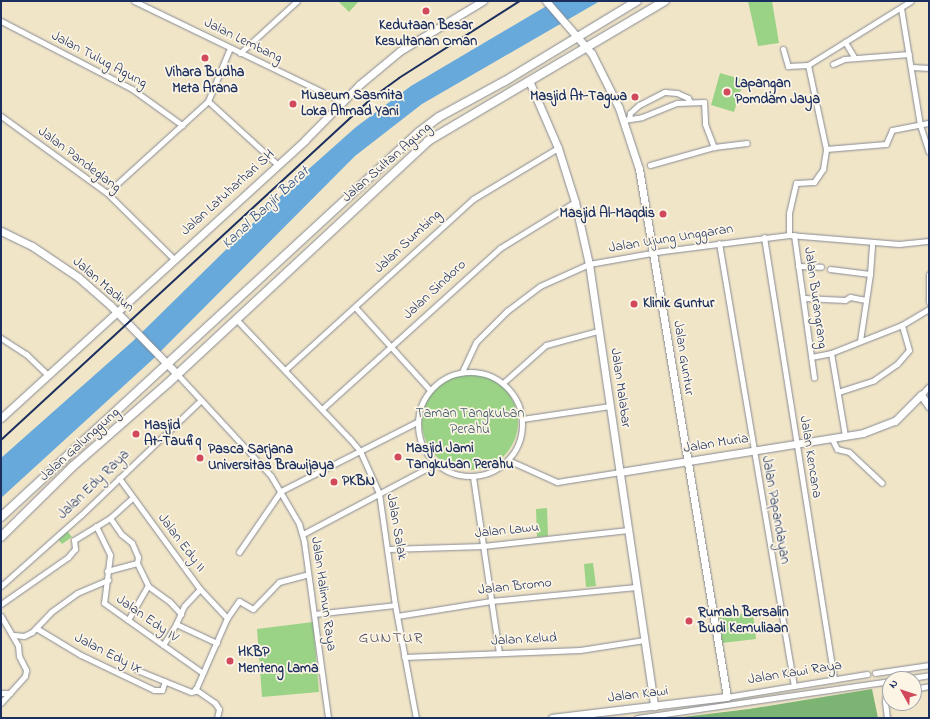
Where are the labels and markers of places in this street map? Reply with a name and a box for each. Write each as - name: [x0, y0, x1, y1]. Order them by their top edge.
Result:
- marker: Kedutaan Besar Kesultanan Oman: [421, 6, 431, 16]
- place label: Kedutaan Besar Kesultanan Oman: [375, 18, 477, 50]
- marker: Vihara Budha Meta Arana: [200, 53, 210, 63]
- place label: Vihara Budha Meta Arana: [166, 65, 244, 98]
- place label: Lapangan Pomdam Jaya: [735, 76, 820, 108]
- marker: Lapangan Pomdam Jaya: [722, 87, 732, 97]
- place label: Museum Sasmita Loka Ahmad Yani: [301, 88, 403, 120]
- place label: Masjid At-Tagwa: [530, 89, 627, 105]
- marker: Masjid At-Tagwa: [630, 92, 640, 102]
- marker: Museum Sasmita Loka Ahmad Yani: [288, 99, 298, 109]
- place label: Masjid Al-Maqdis: [560, 206, 655, 222]
- marker: Masjid Al-Maqdis: [658, 209, 668, 219]
- place label: Klinik Guntur: [643, 296, 714, 312]
- marker: Klinik Guntur: [628, 298, 640, 310]
- place label: Masjid At-Taufiq: [144, 418, 201, 450]
- marker: Masjid At-Taufiq: [131, 429, 141, 439]
- place label: Masjid Jami Tangkuban Perahu: [406, 441, 514, 474]
- place label: Pasca Sarjana Universitas Brawijaya: [208, 442, 334, 474]
- marker: Masjid Jami Tangkuban Perahu: [393, 452, 403, 462]
- marker: Pasca Sarjana Universitas Brawijaya: [195, 453, 205, 463]
- place label: PKBN: [342, 474, 375, 490]
- marker: PKBN: [329, 477, 339, 487]
- place label: Rumah Bersalin Budi Kemuliaan: [698, 605, 789, 638]
- marker: Rumah Bersalin Budi Kemuliaan: [683, 615, 695, 627]
- place label: HKBP Menteng Lama: [238, 645, 319, 678]
- marker: HKBP Menteng Lama: [225, 656, 235, 666]

